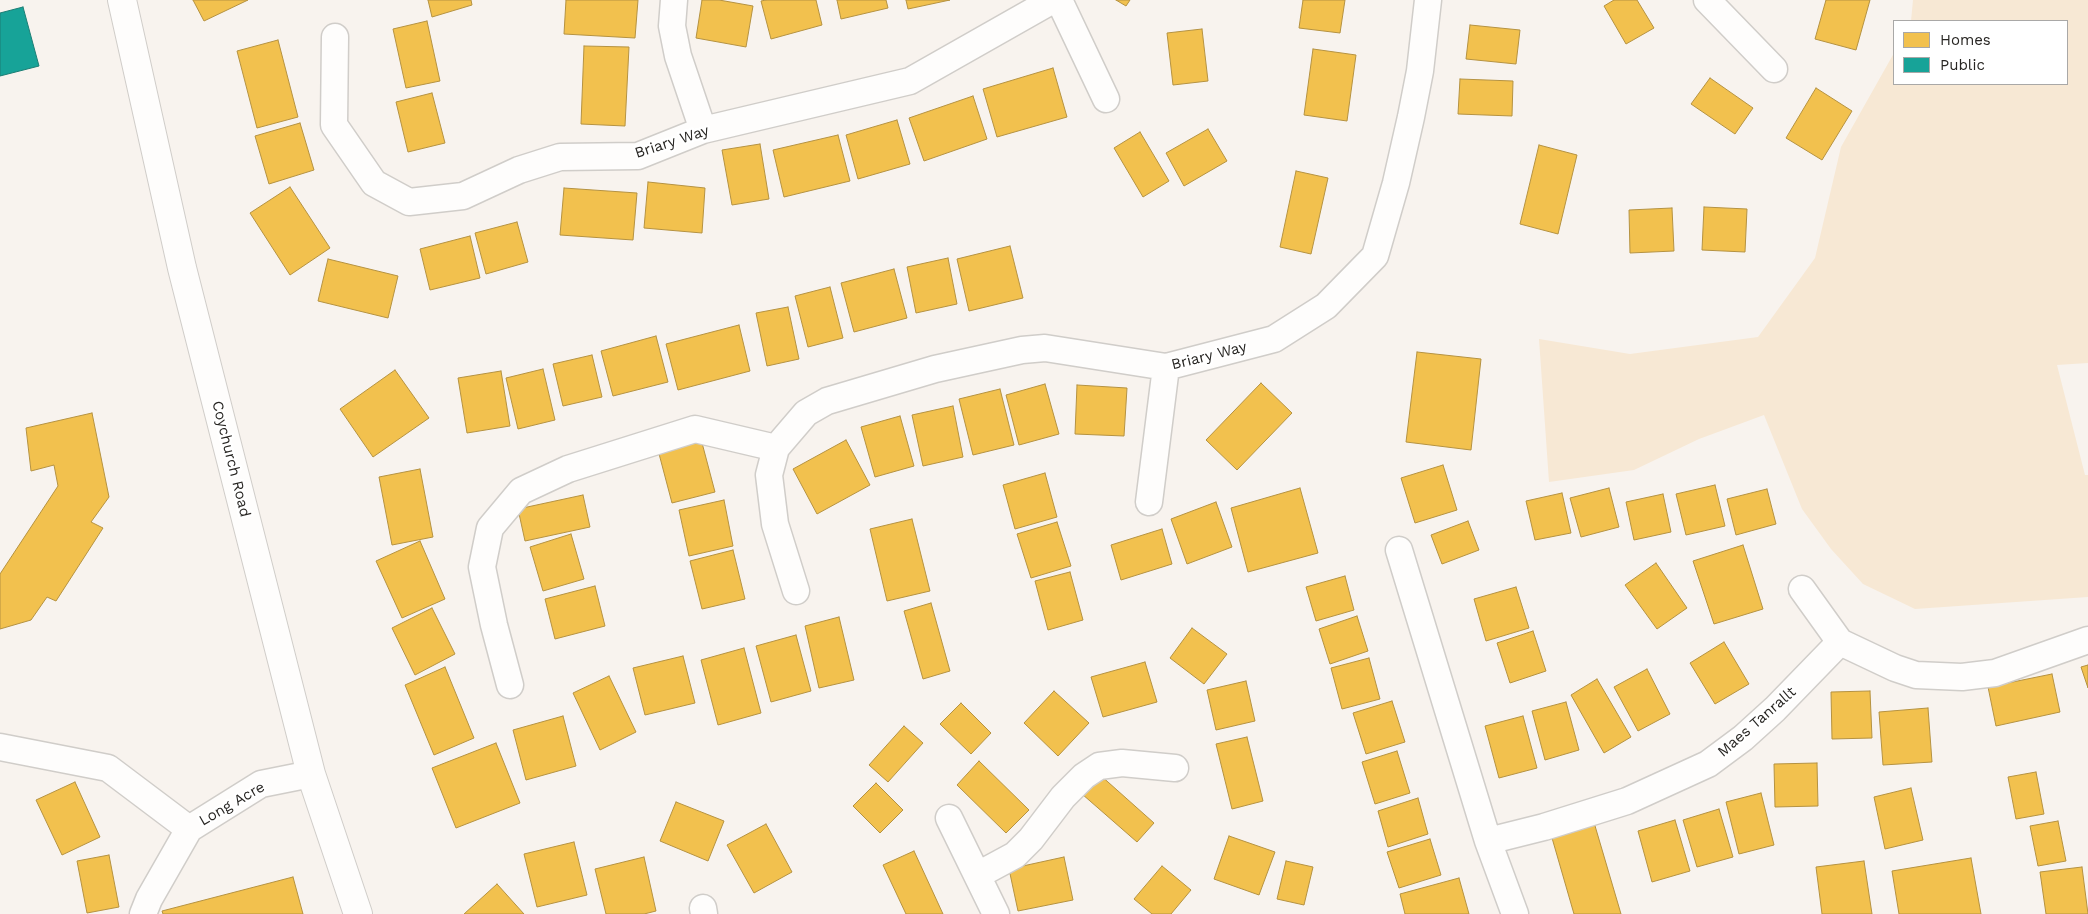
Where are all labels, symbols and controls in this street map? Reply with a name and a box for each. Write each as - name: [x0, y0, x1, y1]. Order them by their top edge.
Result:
- legend: [1893, 20, 2068, 85]
- text: Homes: [1940, 31, 1991, 49]
- text: Public: [1940, 56, 1985, 74]
- street label: Briary Way: [633, 122, 711, 162]
- street label: Briary Way: [1169, 338, 1249, 374]
- street label: Coychurch Road: [208, 399, 254, 519]
- street label: Maes Tanrallt: [1714, 683, 1800, 761]
- street label: Long Acre: [196, 778, 268, 830]

